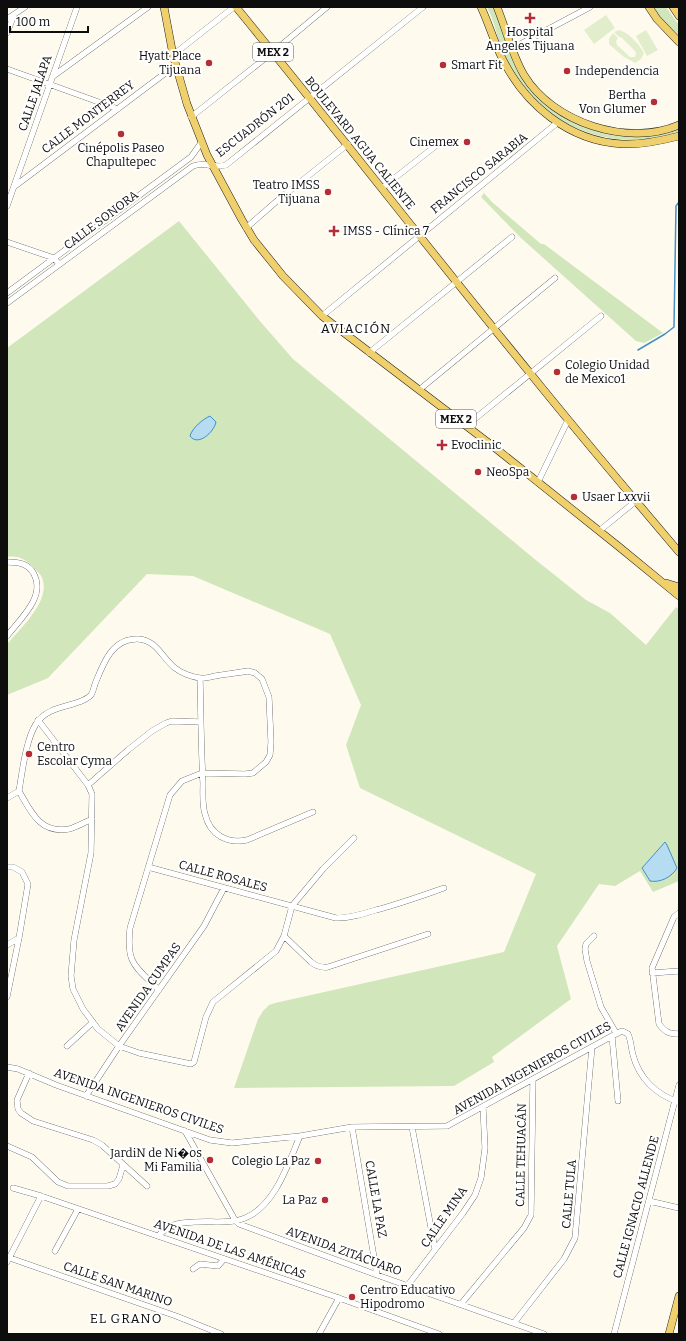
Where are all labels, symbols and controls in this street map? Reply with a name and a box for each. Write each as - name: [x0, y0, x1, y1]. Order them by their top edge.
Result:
- scale bar: [10, 8, 88, 34]
- marker: Hospital Angeles Tijuana: [524, 12, 536, 24]
- text: 100 m: [16, 15, 51, 29]
- place label: Hospital Angeles Tijuana: [486, 25, 575, 53]
- road number: MEX 2: [253, 43, 293, 61]
- place label: Hyatt Place Tijuana: [139, 49, 201, 77]
- street label: CALLE JALAPA: [15, 53, 55, 133]
- marker: Hyatt Place Tijuana: [204, 58, 214, 68]
- place label: Smart Fit: [451, 58, 503, 72]
- marker: Smart Fit: [438, 60, 448, 70]
- place label: Independencia: [575, 64, 660, 78]
- marker: Independencia: [562, 66, 572, 76]
- street label: BOULEVARD AGUA CALIENTE: [302, 74, 418, 212]
- street label: CALLE MONTERREY: [39, 77, 137, 156]
- place label: Bertha Von Glumer: [579, 88, 647, 116]
- street label: ESCUADRÓN 201: [213, 89, 297, 160]
- marker: Bertha Von Glumer: [649, 97, 659, 107]
- marker: Cinépolis Paseo Chapultepec: [116, 129, 126, 139]
- street label: FRANCISCO SARABIA: [428, 129, 530, 216]
- place label: Cinemex: [410, 135, 459, 149]
- marker: Cinemex: [462, 137, 472, 147]
- place label: Cinépolis Paseo Chapultepec: [78, 141, 165, 169]
- place label: Teatro IMSS Tijuana: [253, 178, 320, 206]
- street label: CALLE SONORA: [61, 187, 141, 252]
- marker: Teatro IMSS Tijuana: [323, 187, 333, 197]
- place label: IMSS - Clínica 7: [343, 224, 429, 238]
- marker: IMSS - Clínica 7: [328, 225, 340, 237]
- district label: AVIACIÓN: [321, 321, 391, 336]
- place label: Colegio Unidad de Mexico1: [565, 358, 650, 386]
- marker: Colegio Unidad de Mexico1: [552, 367, 562, 377]
- road number: MEX 2: [436, 410, 476, 428]
- place label: Evoclinic: [451, 438, 501, 452]
- marker: Evoclinic: [436, 439, 448, 451]
- place label: NeoSpa: [486, 465, 530, 479]
- marker: NeoSpa: [473, 467, 483, 477]
- place label: Usaer Lxxvii: [582, 490, 651, 504]
- marker: Usaer Lxxvii: [569, 492, 579, 502]
- place label: Centro Escolar Cyma: [37, 740, 113, 768]
- marker: Centro Escolar Cyma: [24, 749, 34, 759]
- street label: CALLE ROSALES: [177, 857, 269, 895]
- street label: AVENIDA CUMPAS: [112, 940, 184, 1034]
- street label: AVENIDA INGENIEROS CIVILES: [451, 1019, 613, 1117]
- street label: AVENIDA INGENIEROS CIVILES: [52, 1065, 226, 1137]
- street label: CALLE TEHUACÁN: [512, 1103, 529, 1207]
- street label: CALLE IGNACIO ALLENDE: [610, 1134, 662, 1280]
- place label: JardiN de Ni�os Mi Familia: [109, 1146, 202, 1174]
- place label: Colegio La Paz: [232, 1154, 310, 1168]
- marker: JardiN de Ni�os Mi Familia: [205, 1155, 215, 1165]
- marker: Colegio La Paz: [313, 1156, 323, 1166]
- street label: CALLE TULA: [559, 1158, 579, 1229]
- street label: CALLE LA PAZ: [362, 1159, 390, 1239]
- street label: CALLE MINA: [418, 1183, 470, 1250]
- place label: La Paz: [282, 1193, 317, 1207]
- marker: La Paz: [320, 1195, 330, 1205]
- street label: AVENIDA DE LAS AMÉRICAS: [152, 1215, 308, 1282]
- street label: AVENIDA ZITÁCUARO: [284, 1223, 404, 1278]
- street label: CALLE SAN MARINO: [62, 1259, 174, 1309]
- place label: Centro Educativo Hipodromo: [360, 1283, 455, 1311]
- marker: Centro Educativo Hipodromo: [347, 1292, 357, 1302]
- district label: EL GRANO: [90, 1311, 162, 1326]

